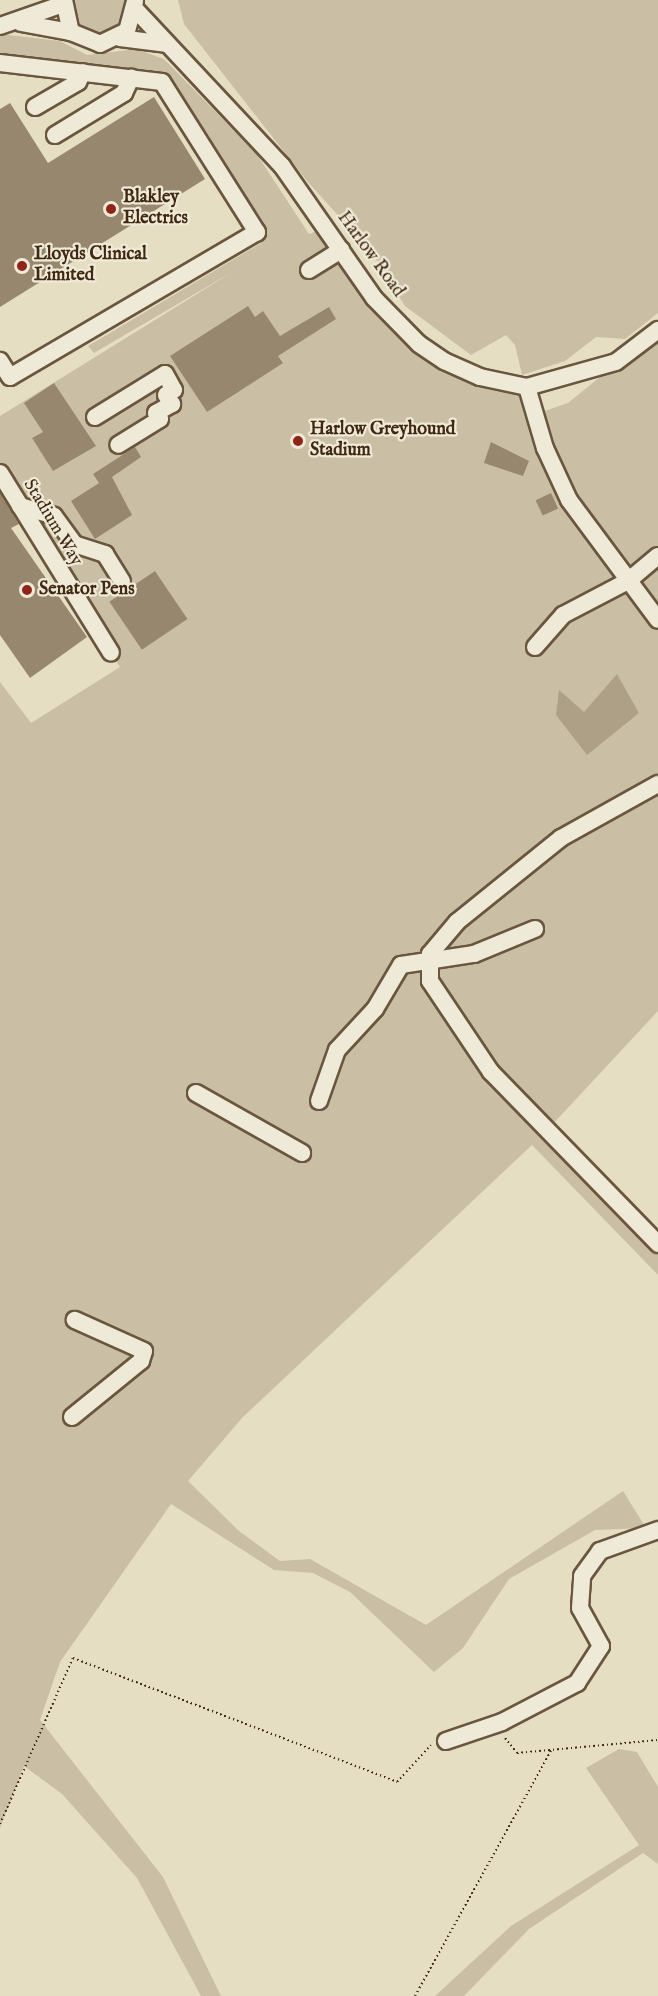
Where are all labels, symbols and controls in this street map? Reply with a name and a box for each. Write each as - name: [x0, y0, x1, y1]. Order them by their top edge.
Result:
- place label: Blakley Electrics: [123, 188, 188, 230]
- marker: Blakley Electrics: [104, 202, 118, 216]
- street label: Harlow Road: [332, 208, 408, 302]
- place label: Lloyds Clinical Limited: [34, 245, 147, 288]
- marker: Lloyds Clinical Limited: [15, 259, 29, 273]
- place label: Harlow Greyhound Stadium: [310, 420, 455, 462]
- marker: Harlow Greyhound Stadium: [291, 434, 305, 448]
- street label: Stadium Way: [18, 476, 86, 570]
- place label: Senator Pens: [39, 579, 135, 601]
- marker: Senator Pens: [20, 583, 34, 597]

